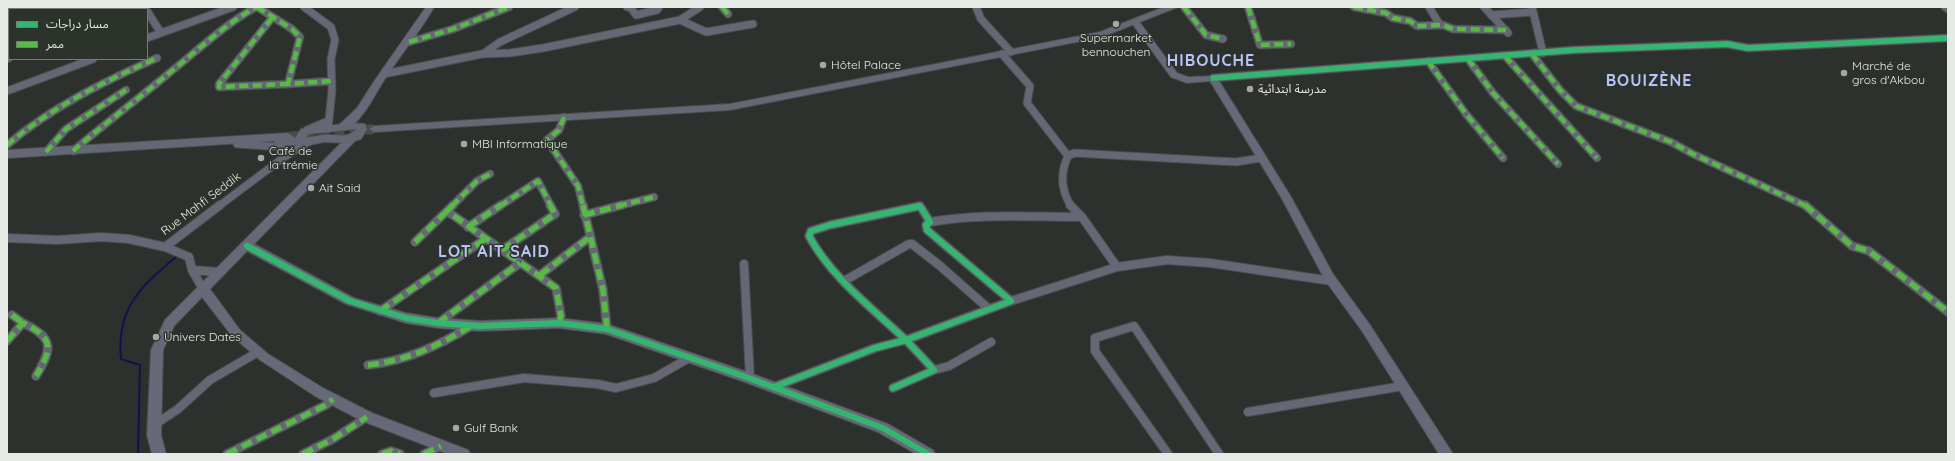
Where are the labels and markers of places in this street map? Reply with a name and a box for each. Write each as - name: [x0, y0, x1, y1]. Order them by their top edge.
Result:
- marker: Supermarket bennouchen: [1111, 19, 1121, 29]
- place label: Supermarket bennouchen: [1080, 31, 1152, 59]
- place label: Hôtel Palace: [831, 58, 901, 72]
- place label: Marché de gros d'Akbou: [1852, 59, 1925, 87]
- marker: Hôtel Palace: [818, 60, 828, 70]
- marker: Marché de gros d'Akbou: [1839, 68, 1849, 78]
- place label: مدرسة ابتدائية: [1258, 82, 1327, 96]
- marker: مدرسة ابتدائية: [1245, 84, 1255, 94]
- place label: MBI Informatique: [472, 137, 567, 151]
- marker: MBI Informatique: [459, 139, 469, 149]
- place label: Café de la trémie: [269, 144, 318, 172]
- marker: Café de la trémie: [256, 153, 266, 163]
- place label: Ait Said: [319, 181, 361, 195]
- marker: Ait Said: [306, 183, 316, 193]
- place label: Univers Dates: [164, 330, 241, 344]
- marker: Univers Dates: [151, 332, 161, 342]
- place label: Gulf Bank: [464, 421, 518, 435]
- marker: Gulf Bank: [451, 423, 461, 433]

